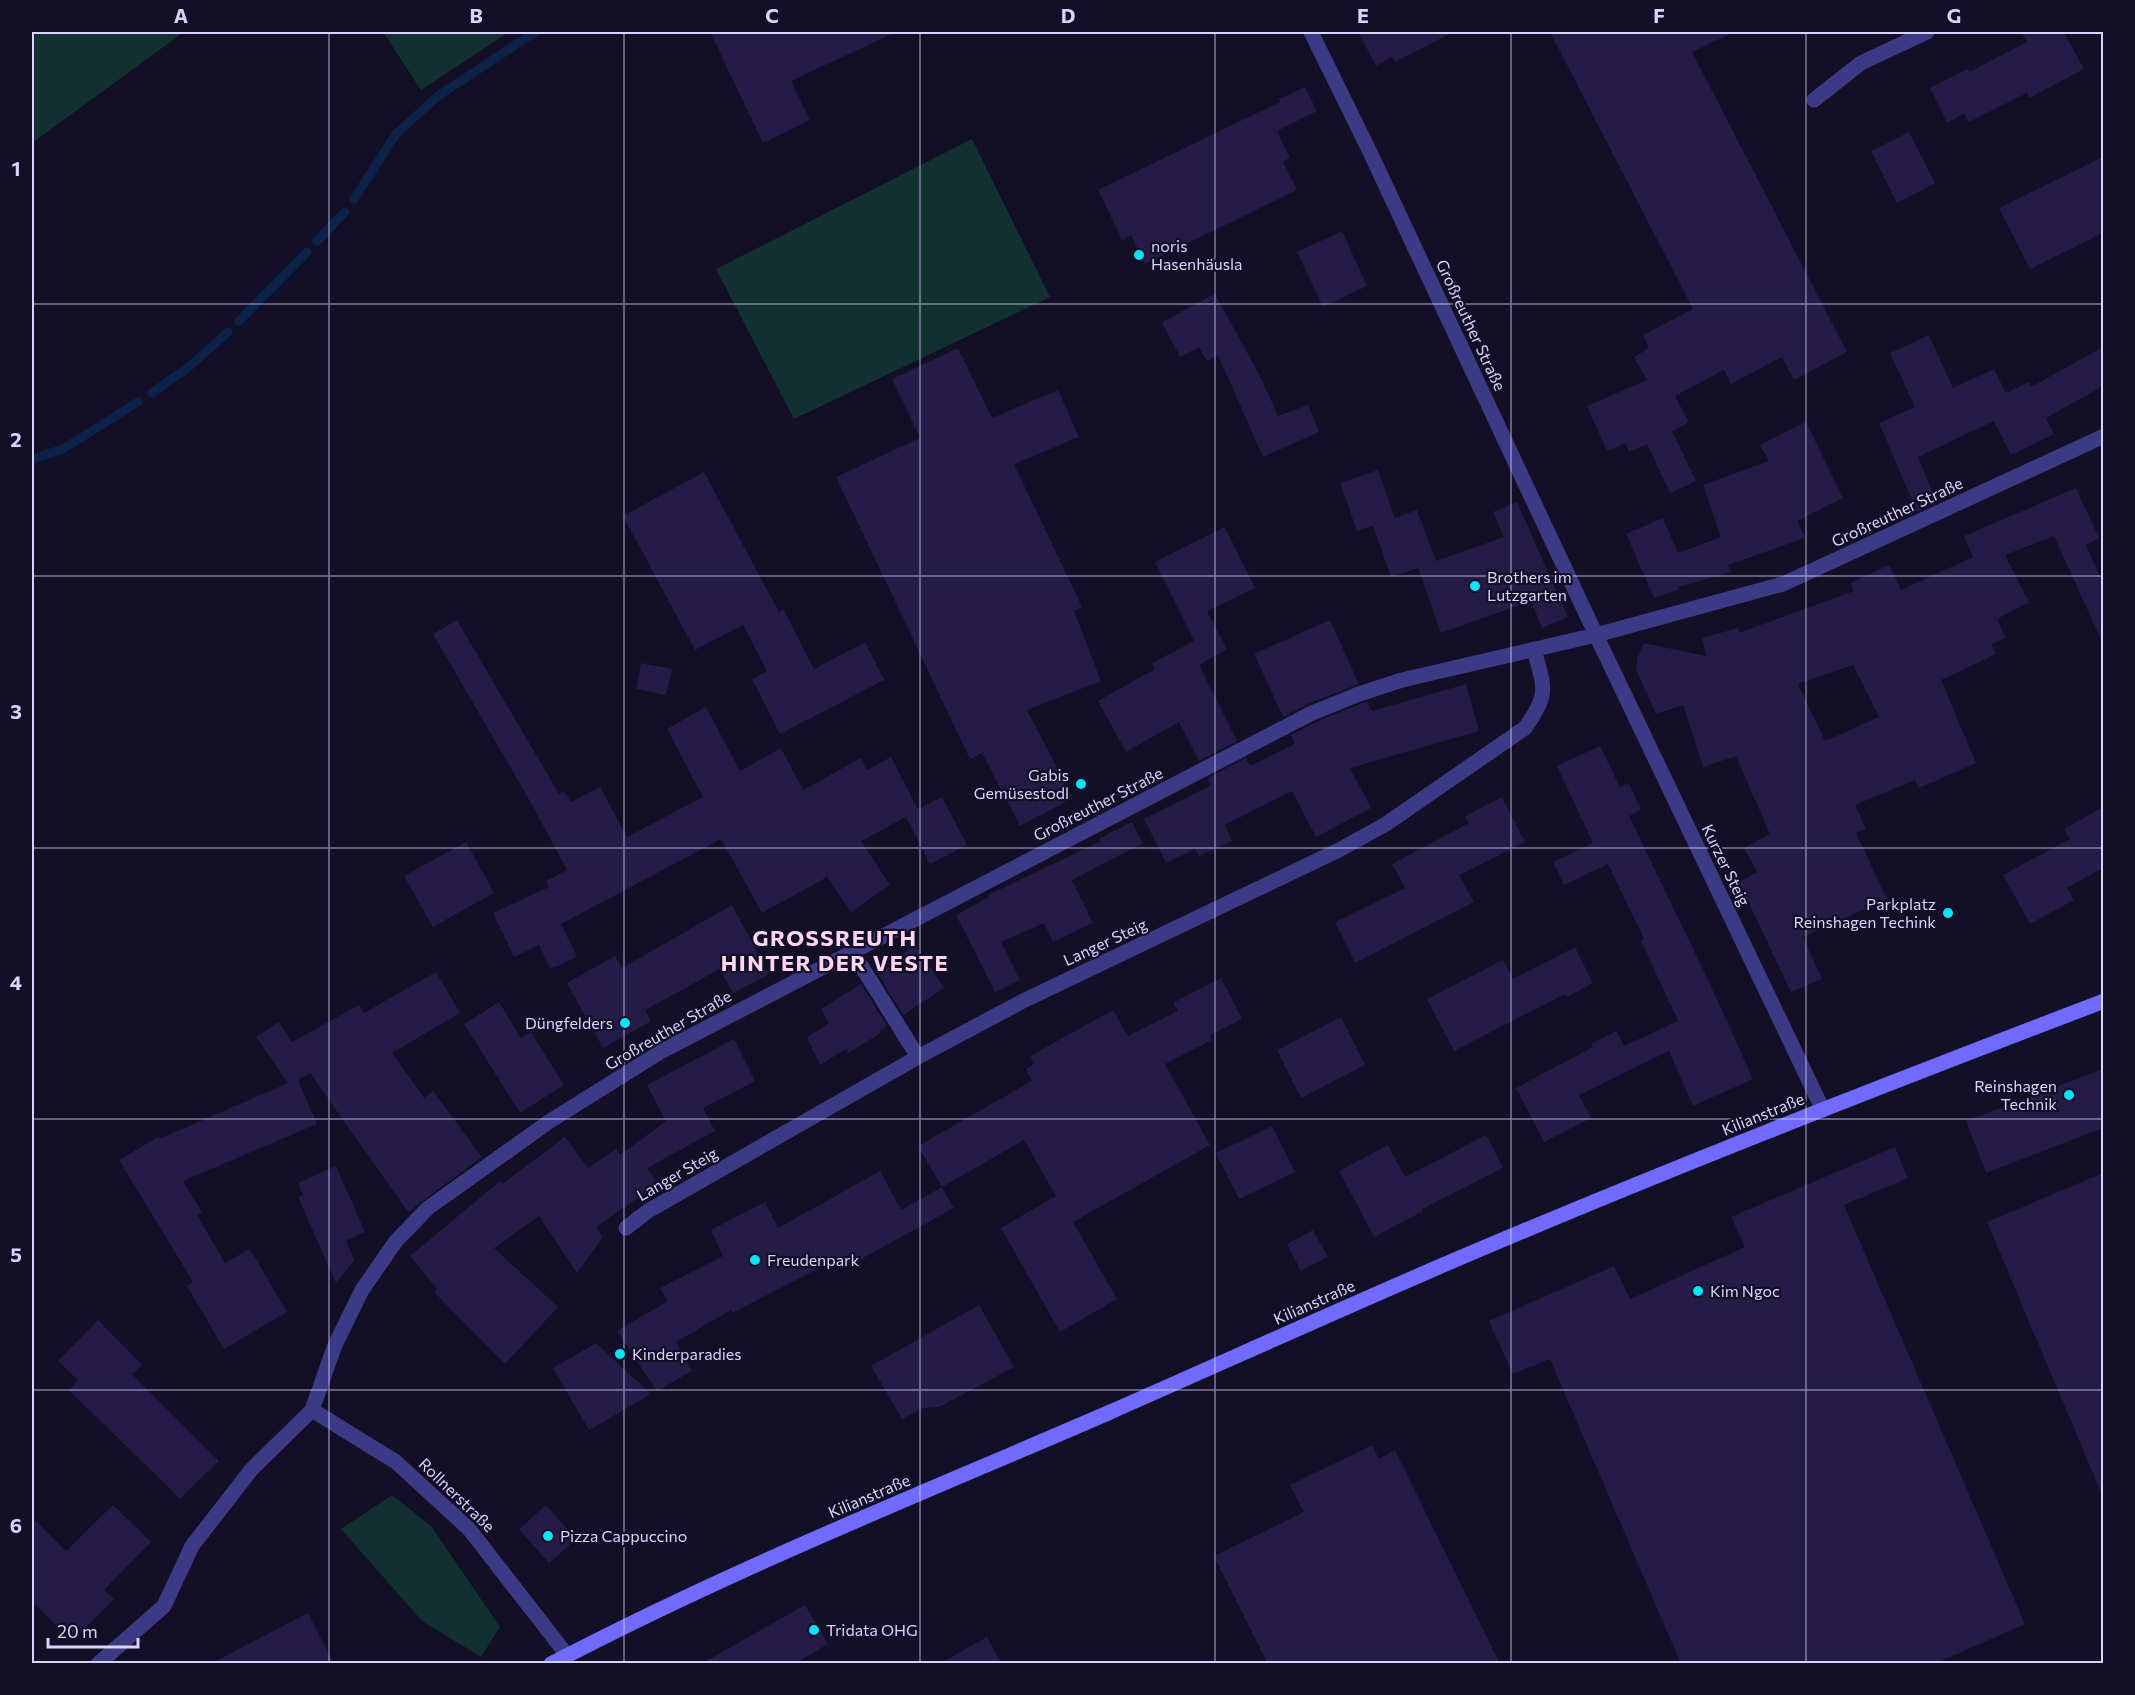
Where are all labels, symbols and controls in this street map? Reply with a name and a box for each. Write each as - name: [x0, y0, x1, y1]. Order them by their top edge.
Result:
- text: A: [174, 3, 188, 27]
- text: B: [469, 3, 483, 27]
- text: C: [765, 3, 779, 27]
- text: D: [1061, 3, 1075, 27]
- text: E: [1357, 3, 1369, 27]
- text: F: [1653, 3, 1665, 27]
- text: G: [1947, 3, 1961, 27]
- text: 1: [11, 156, 21, 180]
- place label: noris Hasenhäusla: [1151, 236, 1242, 273]
- marker: noris Hasenhäusla: [1132, 248, 1146, 262]
- street label: Großreuther Straße: [1433, 256, 1510, 393]
- text: 2: [10, 427, 22, 451]
- street label: Großreuther Straße: [1828, 473, 1965, 550]
- place label: Brothers im Lutzgarten: [1487, 567, 1572, 604]
- marker: Brothers im Lutzgarten: [1468, 579, 1482, 593]
- text: 3: [10, 699, 22, 723]
- street label: Großreuther Straße: [1030, 763, 1166, 844]
- place label: Gabis Gemüsestodl: [974, 765, 1069, 802]
- marker: Gabis Gemüsestodl: [1074, 777, 1088, 791]
- street label: Kurzer Steig: [1698, 821, 1755, 909]
- place label: Parkplatz Reinshagen Techink: [1794, 894, 1936, 931]
- marker: Parkplatz Reinshagen Techink: [1941, 906, 1955, 920]
- street label: Langer Steig: [1060, 914, 1150, 969]
- district label: GROSSREUTH HINTER DER VESTE: [721, 924, 949, 976]
- text: 4: [10, 970, 22, 994]
- street label: Großreuther Straße: [601, 986, 734, 1073]
- place label: Düngfelders: [525, 1013, 613, 1032]
- marker: Düngfelders: [618, 1016, 632, 1030]
- place label: Reinshagen Technik: [1974, 1076, 2057, 1113]
- street label: Kilianstraße: [1719, 1088, 1807, 1139]
- marker: Reinshagen Technik: [2062, 1088, 2076, 1102]
- street label: Langer Steig: [633, 1143, 721, 1204]
- text: 5: [10, 1242, 22, 1266]
- place label: Freudenpark: [767, 1250, 860, 1269]
- marker: Freudenpark: [748, 1253, 762, 1267]
- street label: Kilianstraße: [1270, 1275, 1357, 1328]
- place label: Kim Ngoc: [1710, 1281, 1780, 1300]
- marker: Kim Ngoc: [1691, 1284, 1705, 1298]
- place label: Kinderparadies: [632, 1344, 742, 1363]
- marker: Kinderparadies: [613, 1347, 627, 1361]
- street label: Rollnerstraße: [415, 1454, 499, 1536]
- street label: Kilianstraße: [825, 1470, 913, 1521]
- text: 6: [10, 1513, 22, 1537]
- place label: Pizza Cappuccino: [560, 1526, 687, 1545]
- marker: Pizza Cappuccino: [541, 1529, 555, 1543]
- scale bar: [48, 1611, 138, 1649]
- text: 20 m: [57, 1620, 98, 1642]
- place label: Tridata OHG: [826, 1620, 918, 1639]
- marker: Tridata OHG: [807, 1623, 821, 1637]

